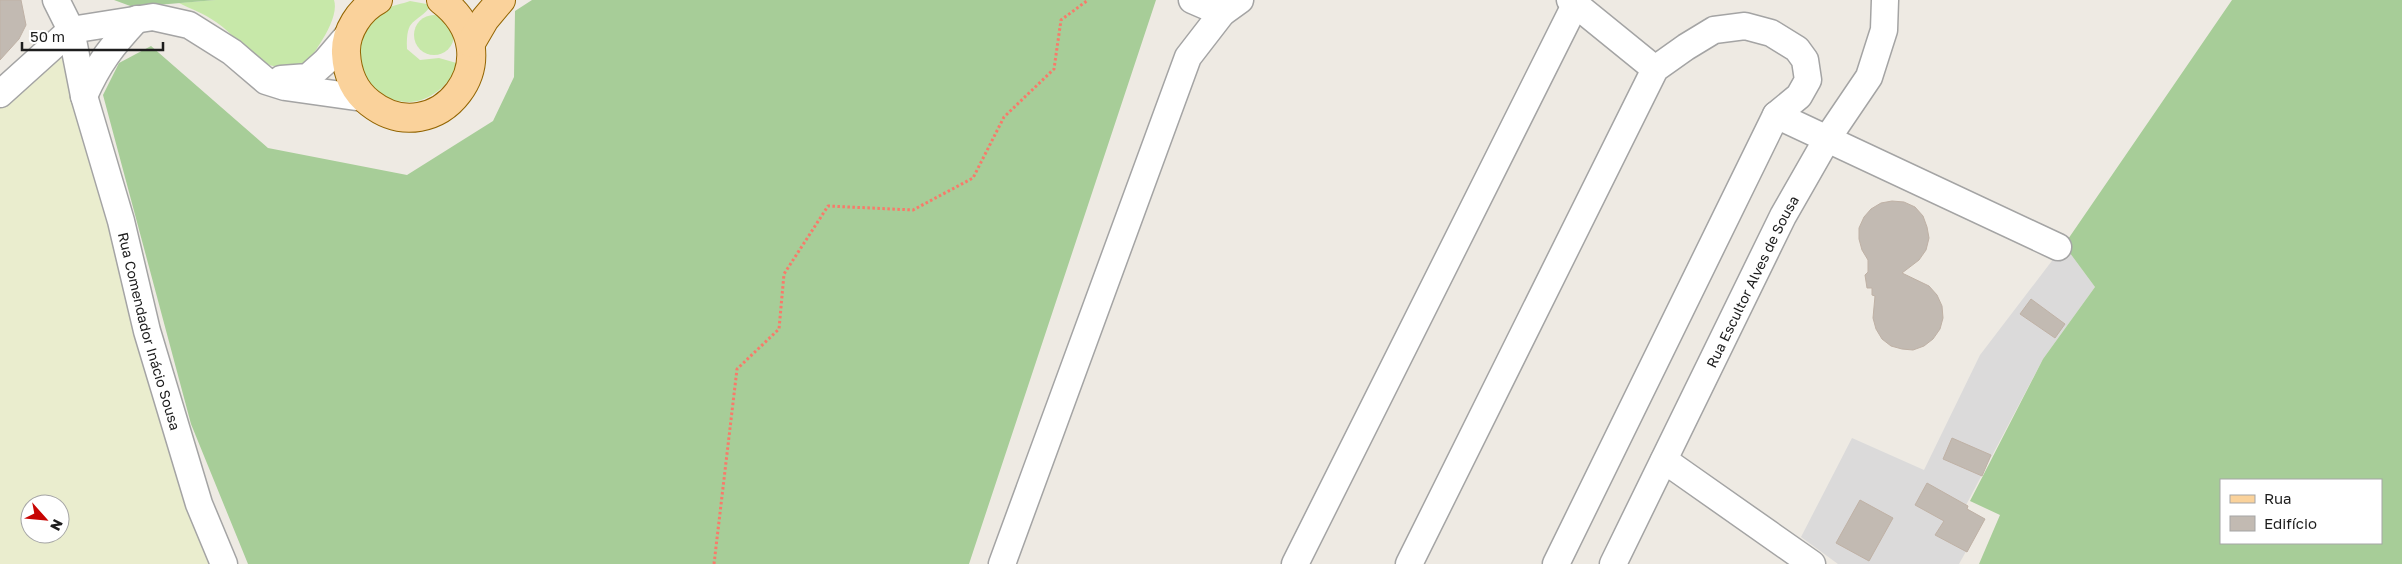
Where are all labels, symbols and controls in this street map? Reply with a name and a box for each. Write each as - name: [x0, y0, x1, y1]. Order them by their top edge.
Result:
- scale bar: [22, 20, 164, 52]
- text: 50 m: [30, 27, 65, 45]
- street label: Rua Escultor Alves de Sousa: [1702, 192, 1802, 370]
- street label: Rua Comendador Inácio Sousa: [115, 230, 185, 432]
- legend: [2220, 479, 2382, 544]
- text: Rua: [2264, 489, 2291, 507]
- north arrow: [20, 494, 70, 544]
- text: Edifício: [2264, 514, 2317, 532]
- text: N: [47, 517, 67, 534]

